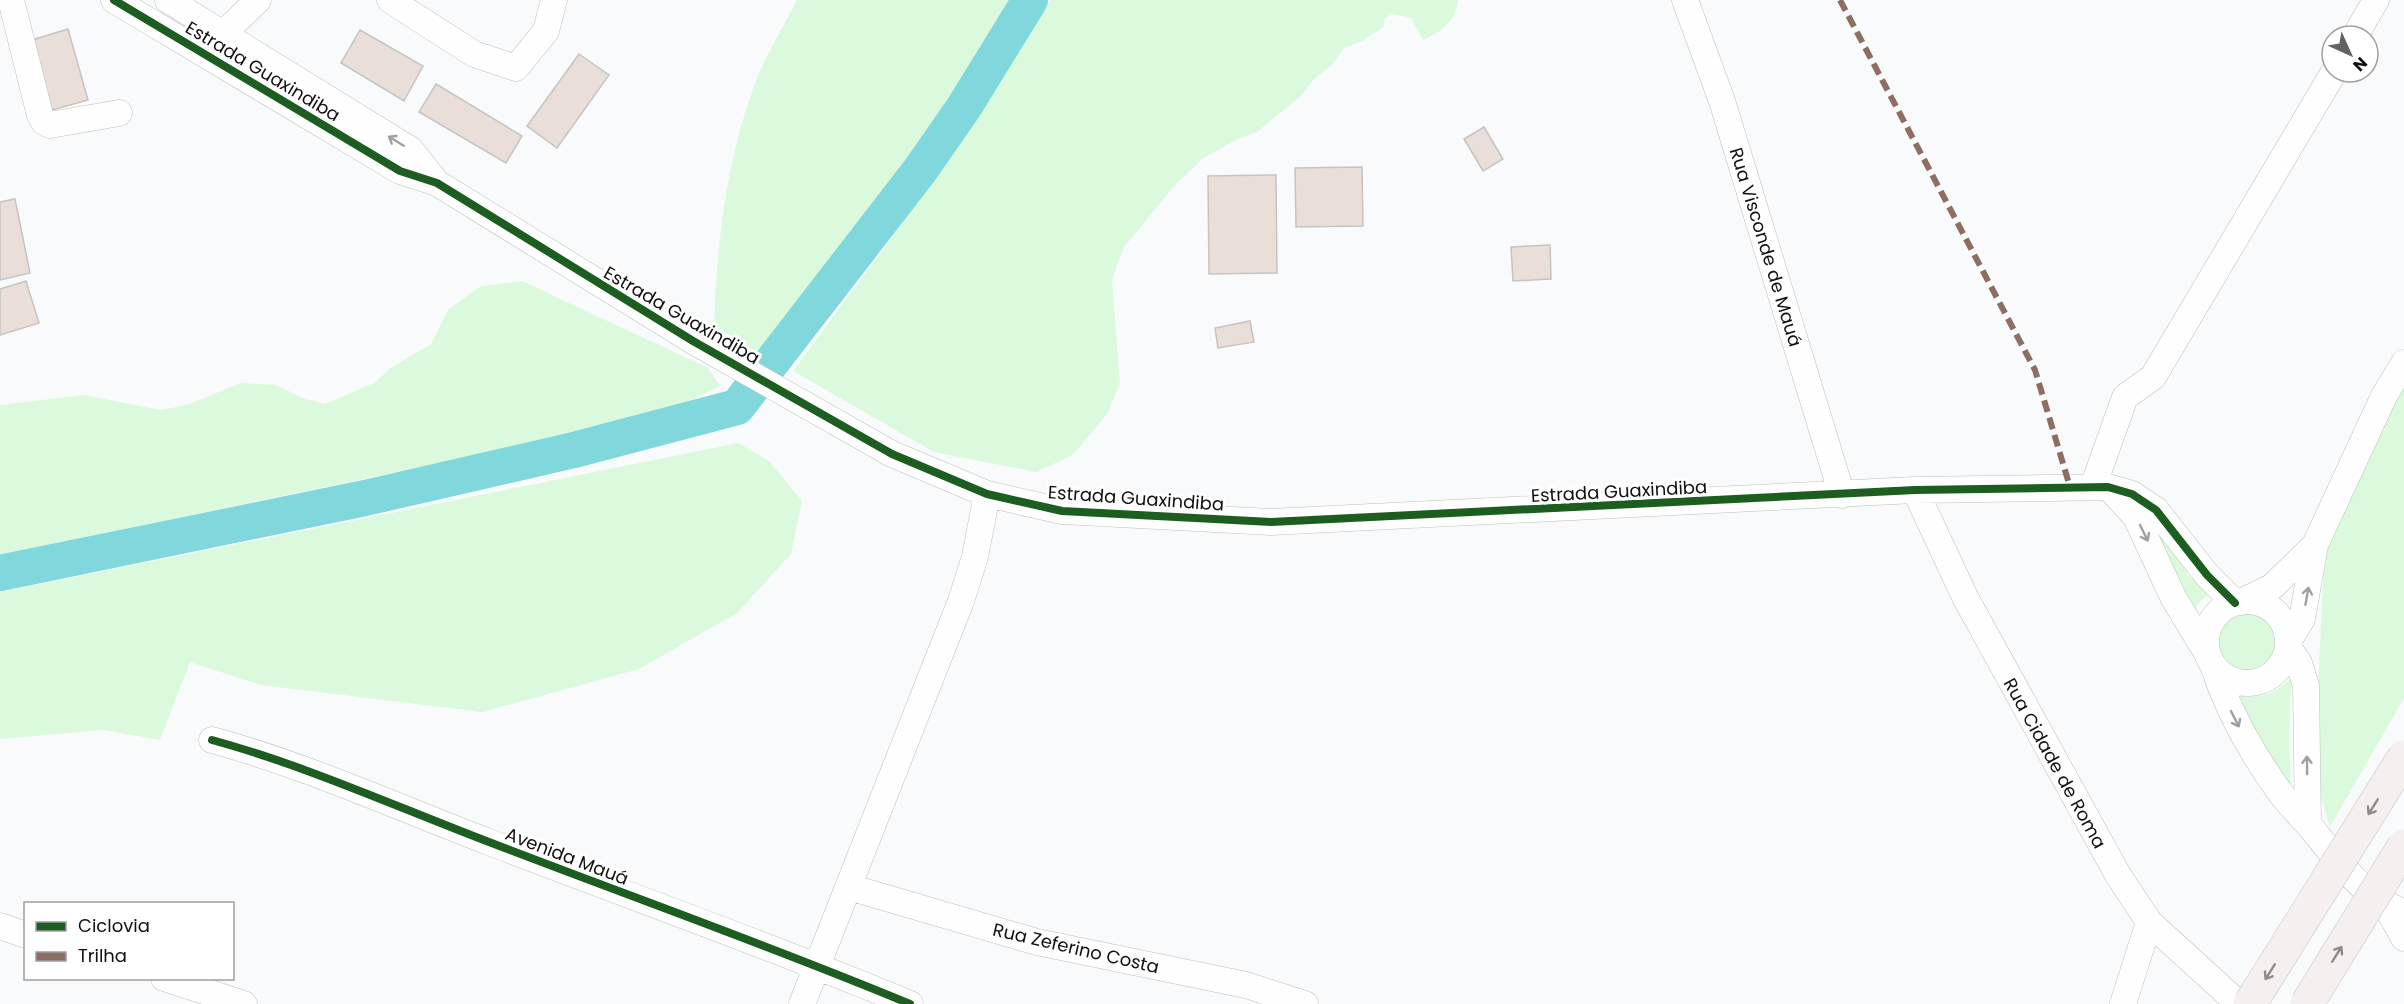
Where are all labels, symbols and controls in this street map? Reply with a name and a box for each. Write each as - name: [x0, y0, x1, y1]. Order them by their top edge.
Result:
- street label: Estrada Guaxindiba: [181, 15, 345, 127]
- north arrow: [2320, 24, 2380, 84]
- text: N: [2348, 52, 2373, 77]
- one-way arrow: [388, 135, 405, 148]
- street label: Rua Visconde de Mauá: [1724, 144, 1808, 350]
- street label: Estrada Guaxindiba: [599, 260, 765, 370]
- street label: Estrada Guaxindiba: [1530, 474, 1708, 508]
- street label: Estrada Guaxindiba: [1047, 479, 1225, 517]
- one-way arrow: [2138, 524, 2150, 542]
- one-way arrow: [2302, 586, 2313, 606]
- street label: Rua Cidade de Roma: [1998, 673, 2112, 853]
- one-way arrow: [2230, 710, 2241, 728]
- one-way arrow: [2301, 756, 2313, 776]
- one-way arrow: [2367, 798, 2379, 815]
- street label: Avenida Mauá: [502, 821, 632, 891]
- legend: [24, 902, 234, 980]
- text: Ciclovia: [78, 913, 150, 938]
- street label: Rua Zeferino Costa: [990, 917, 1162, 979]
- text: Trilha: [78, 943, 127, 968]
- one-way arrow: [2332, 946, 2344, 963]
- one-way arrow: [2263, 963, 2275, 980]

